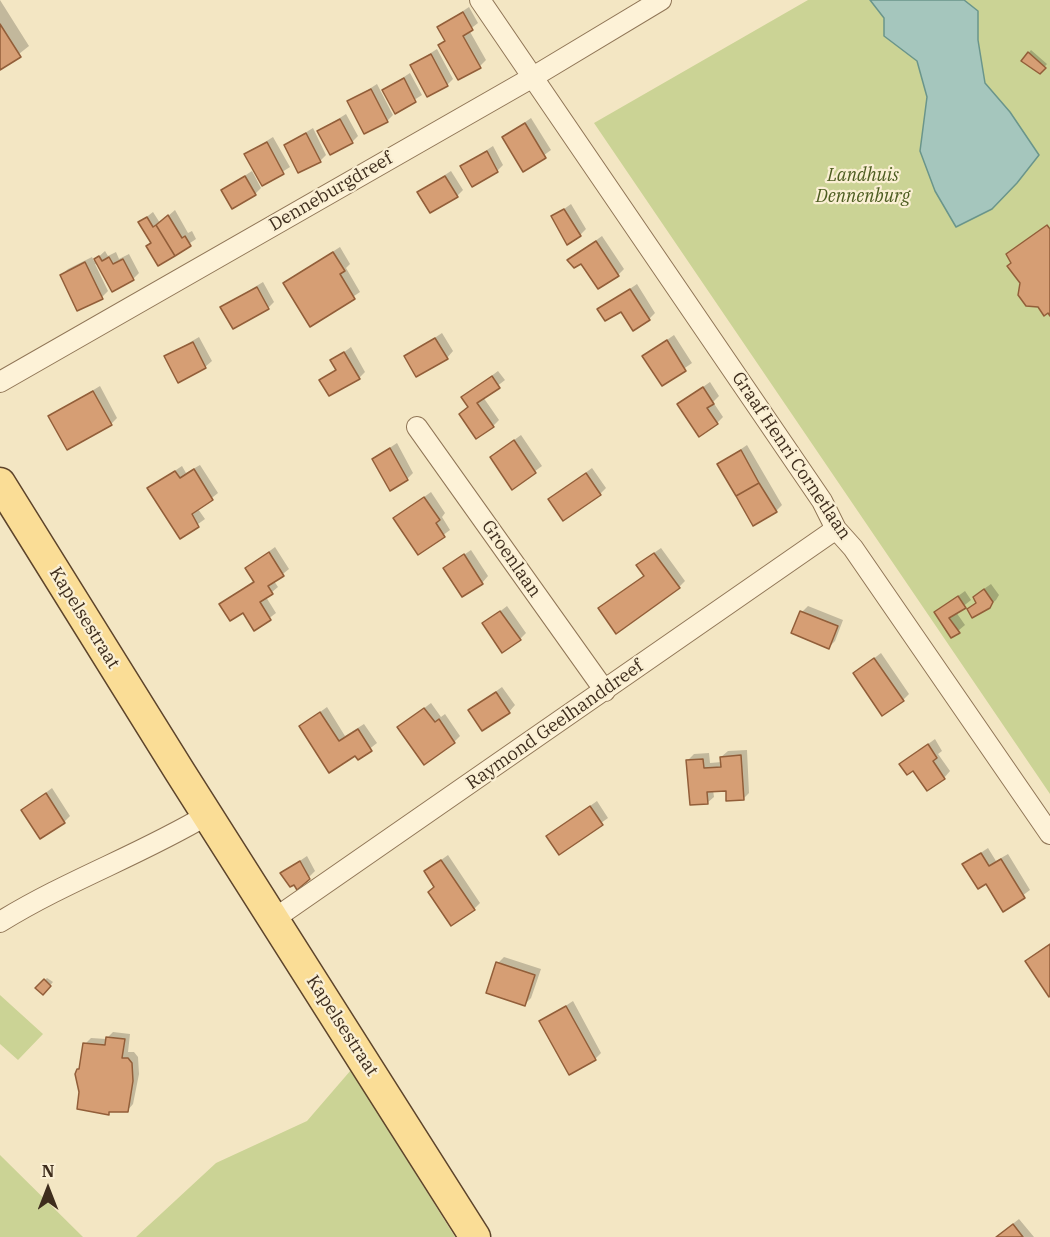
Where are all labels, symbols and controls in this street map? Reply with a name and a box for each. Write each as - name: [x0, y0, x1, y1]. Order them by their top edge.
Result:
- street label: Denneburgdreef: [265, 148, 397, 236]
- park label: Landhuis Dennenburg: [816, 165, 910, 207]
- street label: Graaf Henri Cornetlaan: [727, 368, 855, 544]
- street label: Groenlaan: [477, 516, 545, 602]
- street label: Kapelsestraat: [44, 563, 124, 673]
- street label: Raymond Geelhanddreef: [462, 656, 648, 794]
- street label: Kapelsestraat: [301, 972, 383, 1080]
- north arrow: [18, 1159, 78, 1219]
- text: N: [42, 1161, 54, 1181]

